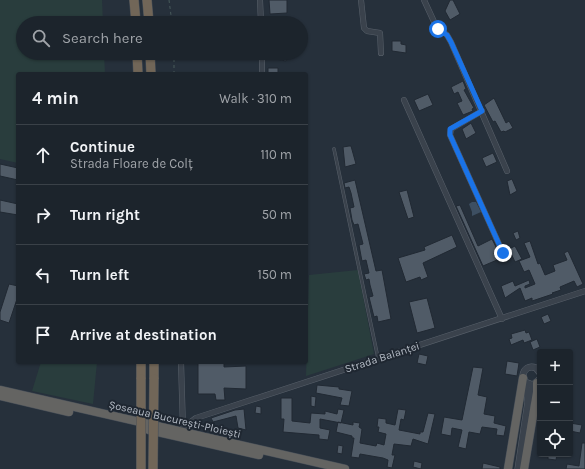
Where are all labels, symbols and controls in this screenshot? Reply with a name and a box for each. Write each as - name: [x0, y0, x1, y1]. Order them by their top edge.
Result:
- search box: [16, 16, 308, 60]
- route start: [429, 20, 447, 38]
- icon: search: [30, 27, 52, 49]
- text: Search here: [62, 29, 143, 47]
- text: 4 min: [32, 88, 79, 108]
- text: Walk · 310 m: [219, 91, 292, 106]
- text: Continue: [70, 138, 135, 156]
- icon: ahead: [32, 144, 54, 166]
- text: 110 m: [260, 147, 292, 162]
- text: Strada Floare de Colț: [70, 156, 193, 171]
- icon: right: [32, 204, 54, 226]
- text: Turn right: [70, 206, 140, 224]
- text: 50 m: [262, 207, 292, 222]
- route end: [494, 244, 512, 262]
- icon: left: [32, 264, 54, 286]
- text: Turn left: [70, 266, 129, 284]
- text: 150 m: [257, 267, 292, 282]
- icon: arrive: [32, 324, 54, 346]
- text: Arrive at destination: [70, 326, 217, 344]
- street label: Strada Balanței: [343, 339, 421, 376]
- map controls: [537, 349, 573, 457]
- button: +: [537, 349, 573, 385]
- button: −: [537, 385, 573, 421]
- street label: Șoseaua București-Ploiești: [108, 398, 242, 441]
- button: locate: [537, 421, 573, 457]

